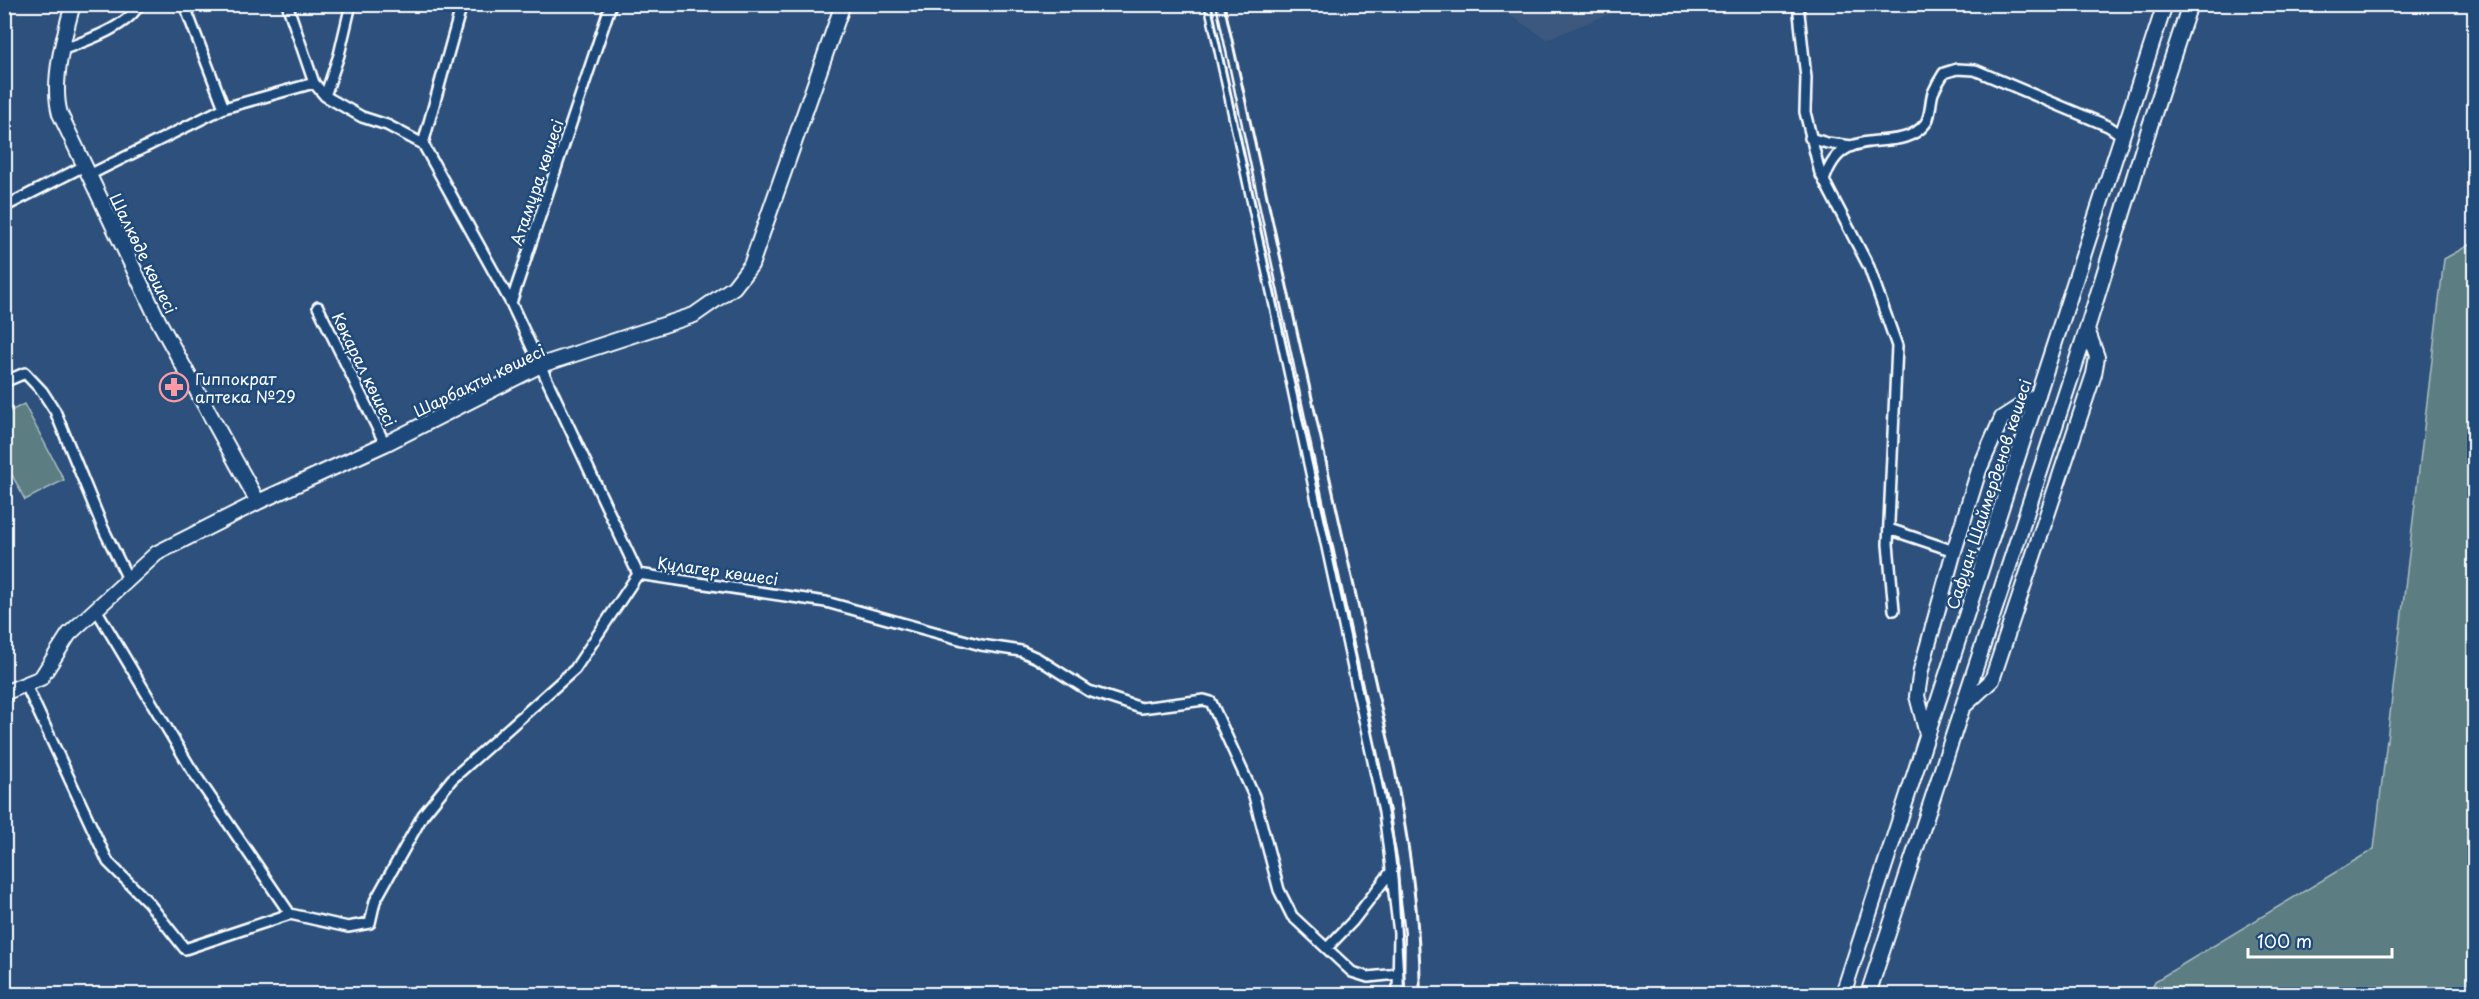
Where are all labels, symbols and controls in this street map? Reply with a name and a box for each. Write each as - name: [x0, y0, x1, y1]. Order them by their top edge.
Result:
- street label: Атамұра көшесі: [503, 116, 569, 248]
- street label: Шалкөде көшесі: [104, 189, 184, 317]
- street label: Көкарал көшесі: [327, 308, 403, 430]
- street label: Шарбақты көшесі: [409, 338, 549, 422]
- place label: Гиппократ аптека №29: [195, 366, 296, 408]
- pharmacy icon: Гиппократ аптека №29: [158, 371, 190, 403]
- street label: Сафуан Шаймерденов көшесі: [1939, 376, 2037, 612]
- street label: Құлагер көшесі: [656, 550, 780, 590]
- scale bar: [2248, 921, 2392, 959]
- text: 100 m: [2257, 927, 2312, 954]

